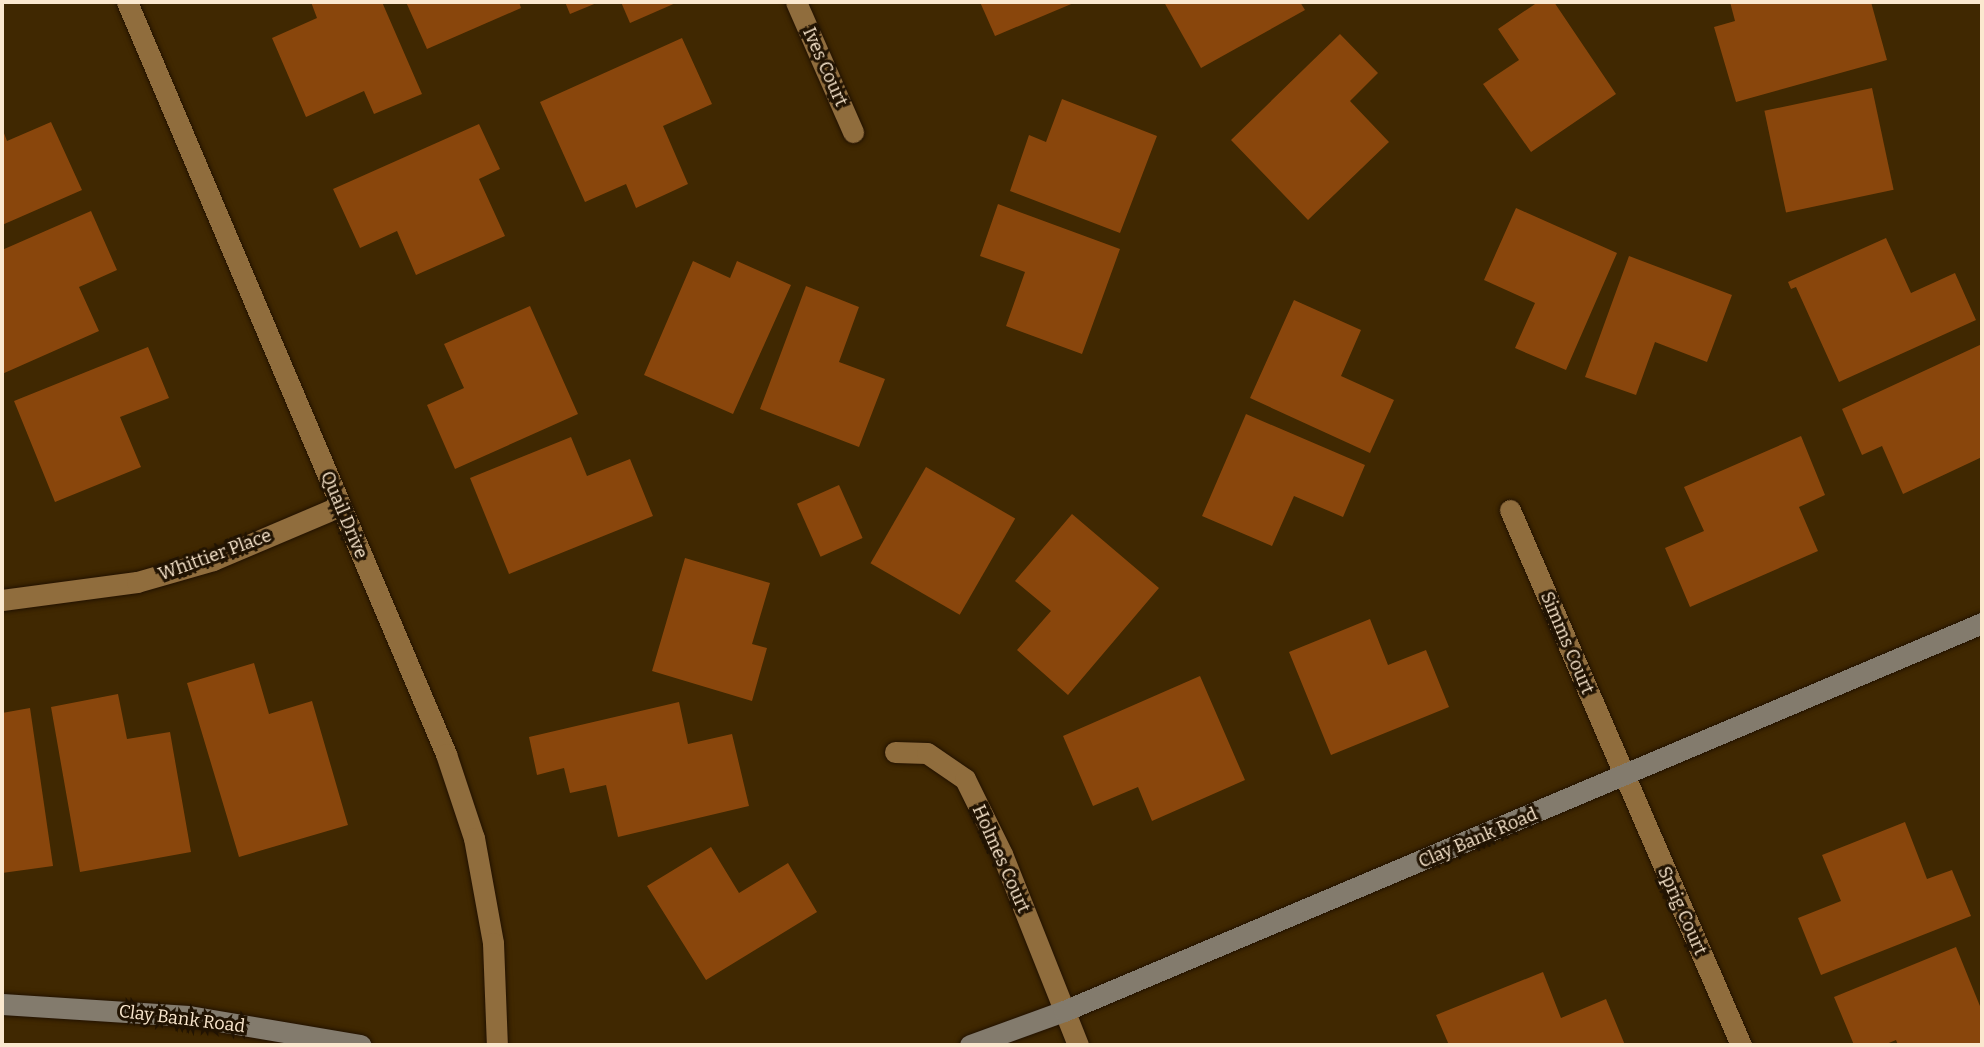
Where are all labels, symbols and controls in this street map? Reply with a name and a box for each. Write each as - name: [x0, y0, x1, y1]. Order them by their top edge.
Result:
- street label: Ives Court: [798, 24, 852, 110]
- street label: Quail Drive: [316, 468, 372, 562]
- street label: Whittier Place: [156, 525, 274, 585]
- street label: Simms Court: [1536, 589, 1598, 697]
- street label: Holmes Court: [968, 802, 1034, 916]
- street label: Clay Bank Road: [1415, 803, 1541, 873]
- street label: Sprig Court: [1653, 863, 1711, 959]
- street label: Clay Bank Road: [118, 1001, 246, 1037]

